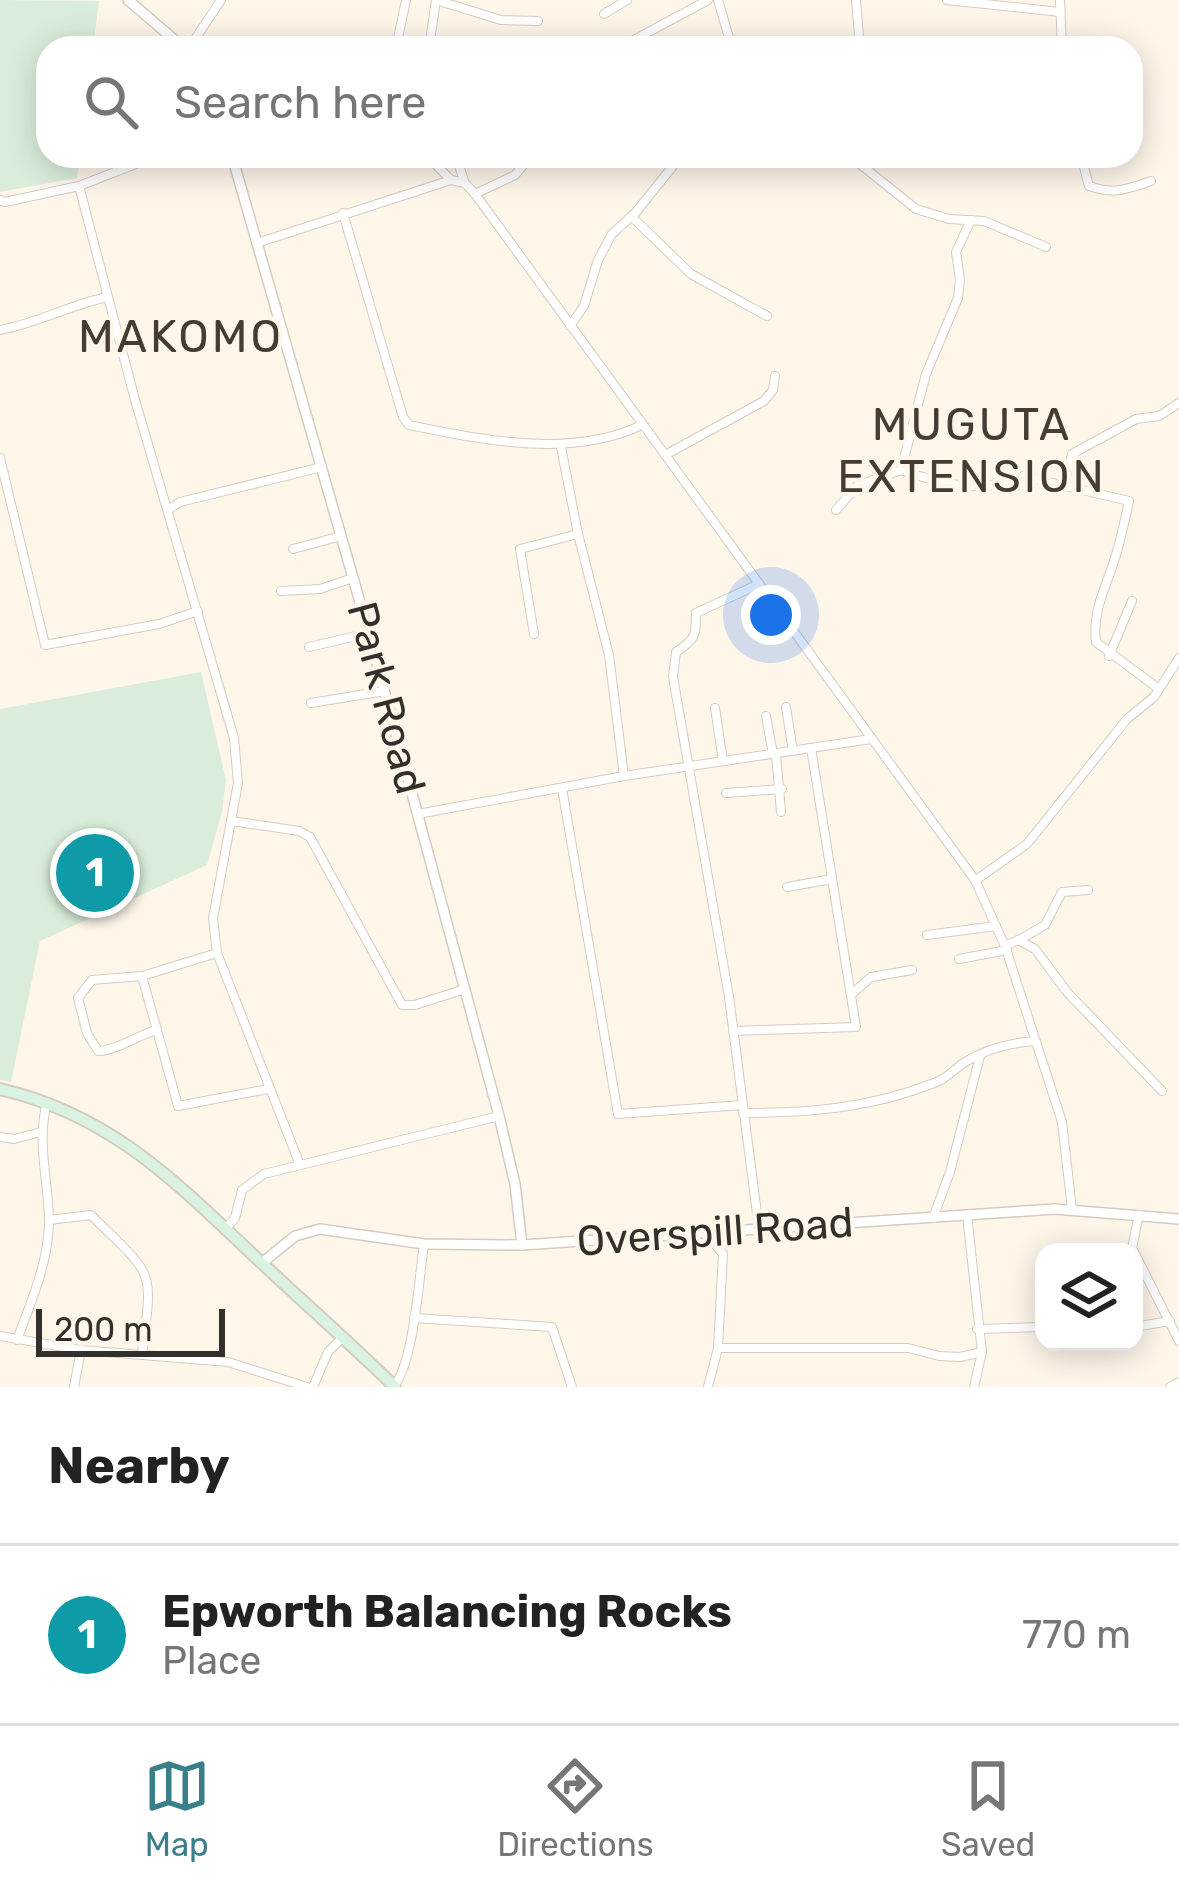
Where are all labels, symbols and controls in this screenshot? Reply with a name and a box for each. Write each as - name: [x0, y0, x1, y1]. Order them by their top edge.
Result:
- search box: [36, 36, 1143, 168]
- icon: search: [78, 69, 144, 135]
- text: Search here: [174, 76, 426, 129]
- district label: MAKOMO: [78, 310, 284, 363]
- district label: MUGUTA EXTENSION: [837, 398, 1107, 503]
- your location: [741, 585, 801, 645]
- street label: Park Road: [336, 596, 436, 800]
- pin: 1: [56, 828, 134, 918]
- street label: Overspill Road: [575, 1197, 855, 1267]
- map controls: [1035, 1243, 1143, 1351]
- button: layers: [1035, 1243, 1143, 1351]
- scale bar: [36, 1303, 225, 1356]
- text: 200 m: [54, 1310, 153, 1349]
- text: Nearby: [48, 1435, 230, 1496]
- text: Epworth Balancing Rocks: [162, 1585, 732, 1638]
- text: 1: [77, 1612, 97, 1658]
- text: 770 m: [1022, 1612, 1131, 1658]
- text: Place: [162, 1638, 261, 1684]
- tab: Map: [144, 1753, 210, 1864]
- tab: Directions: [497, 1753, 654, 1864]
- tab: Saved: [941, 1753, 1035, 1864]

